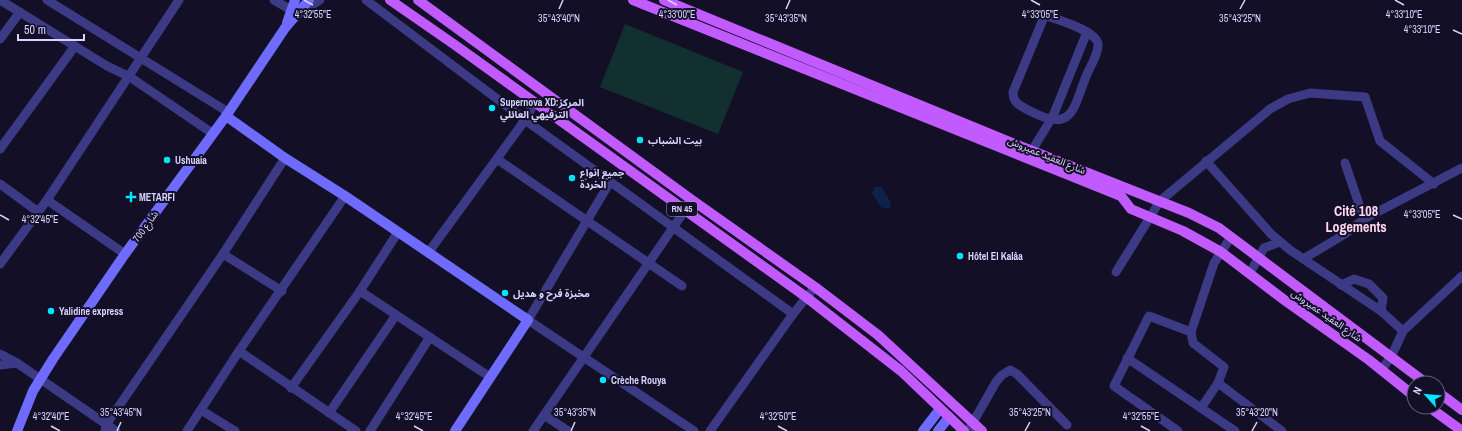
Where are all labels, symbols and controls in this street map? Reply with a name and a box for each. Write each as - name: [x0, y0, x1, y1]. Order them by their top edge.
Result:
- text: 4°32'55"E: [295, 8, 331, 21]
- text: 4°33'00"E: [659, 8, 695, 21]
- text: 4°33'05"E: [1022, 8, 1058, 21]
- text: 4°33'10"E: [1386, 8, 1422, 21]
- text: 35°43'40"N: [538, 12, 580, 25]
- text: 35°43'35"N: [765, 12, 807, 25]
- text: 35°43'25"N: [1219, 12, 1261, 25]
- scale bar: [18, 16, 84, 42]
- text: 50 m: [24, 22, 46, 38]
- text: 4°33'10"E: [1404, 23, 1440, 36]
- place label: Supernova XD;المركز الترفيهي العائلي: [500, 96, 584, 123]
- marker: Supernova XD;المركز الترفيهي العائلي: [487, 103, 497, 113]
- place label: بيت الشباب: [648, 134, 702, 147]
- street label: شارع العقيد عميروش: [1005, 134, 1088, 178]
- marker: بيت الشباب: [635, 135, 645, 145]
- place label: Ushuaia: [175, 154, 207, 167]
- marker: Ushuaia: [162, 155, 172, 165]
- place label: جميع انواع الخردة: [580, 166, 625, 191]
- marker: جميع انواع الخردة: [567, 173, 577, 183]
- place label: METARFI: [139, 191, 175, 204]
- marker: METARFI: [126, 192, 136, 202]
- road number: RN 45: [667, 202, 697, 216]
- district label: Cité 108 Logements: [1325, 202, 1387, 236]
- street label: شارع 700: [130, 208, 162, 245]
- text: 4°33'05"E: [1404, 208, 1440, 221]
- text: 4°32'45"E: [22, 213, 58, 226]
- place label: Hôtel El Kalâa: [968, 250, 1023, 263]
- marker: Hôtel El Kalâa: [955, 251, 965, 261]
- street label: شارع العقيد عميروش: [1288, 286, 1365, 346]
- place label: مخبزة فرح و هديل: [513, 287, 590, 302]
- marker: مخبزة فرح و هديل: [500, 288, 510, 298]
- place label: Yalidine express: [59, 305, 124, 318]
- marker: Yalidine express: [46, 306, 56, 316]
- place label: Crèche Rouya: [611, 374, 667, 387]
- marker: Crèche Rouya: [598, 375, 608, 385]
- north arrow: [1406, 375, 1446, 415]
- text: N: [1409, 384, 1425, 397]
- text: 35°43'45"N: [100, 406, 142, 419]
- text: 35°43'35"N: [554, 406, 596, 419]
- text: 35°43'25"N: [1009, 406, 1051, 419]
- text: 35°43'20"N: [1236, 406, 1278, 419]
- text: 4°32'40"E: [33, 410, 69, 423]
- text: 4°32'45"E: [396, 410, 432, 423]
- text: 4°32'50"E: [760, 410, 796, 423]
- text: 4°32'55"E: [1123, 410, 1159, 423]

